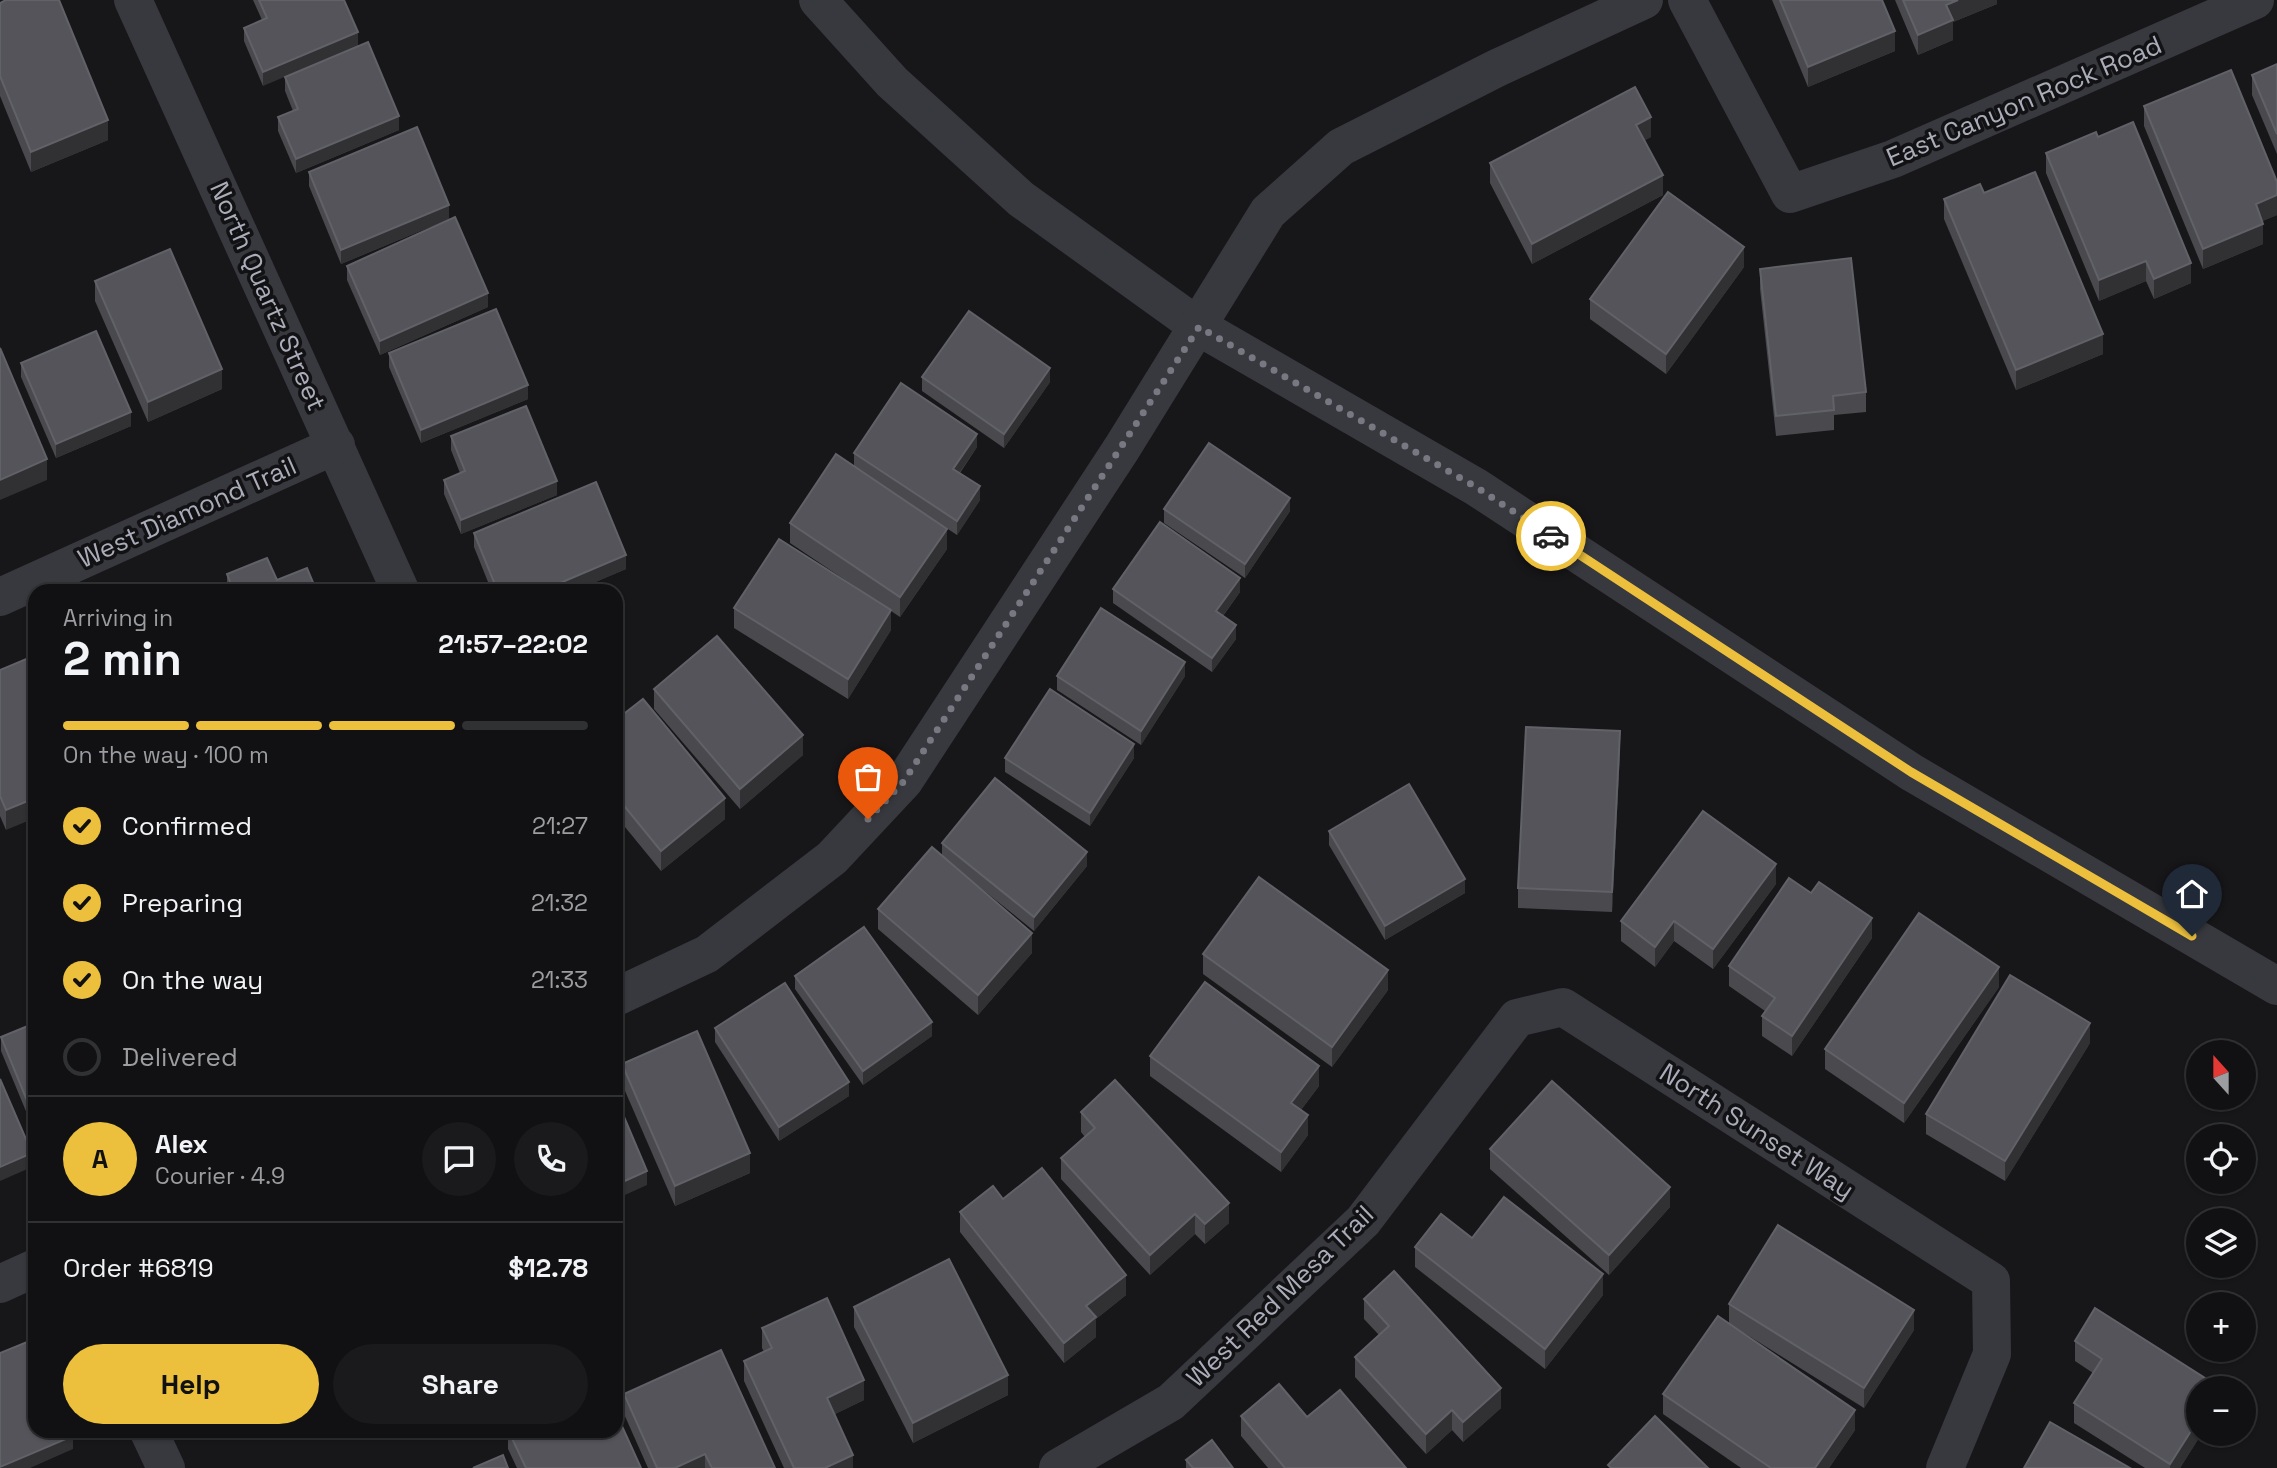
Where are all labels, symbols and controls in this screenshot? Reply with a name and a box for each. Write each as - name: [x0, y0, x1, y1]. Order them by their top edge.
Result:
- street label: East Canyon Rock Road: [1881, 28, 2167, 174]
- street label: North Quartz Street: [202, 176, 334, 416]
- street label: West Diamond Trail: [72, 448, 302, 576]
- courier: [1516, 501, 1586, 571]
- icon: car: [1532, 517, 1570, 555]
- text: Arriving in: [63, 603, 173, 633]
- text: 21:57–22:02: [438, 627, 588, 661]
- text: 2 min: [63, 630, 182, 688]
- text: On the way · 100 m: [63, 740, 269, 770]
- pin: [838, 747, 898, 819]
- icon: bag: [849, 758, 887, 796]
- icon: check: [63, 807, 101, 845]
- text: Confirmed: [122, 809, 252, 843]
- text: 21:27: [532, 811, 588, 841]
- pin: [2162, 864, 2222, 936]
- icon: home: [2173, 875, 2211, 913]
- icon: check: [63, 884, 101, 922]
- text: Preparing: [122, 886, 243, 920]
- text: 21:32: [531, 888, 588, 918]
- icon: check: [63, 961, 101, 999]
- text: On the way: [122, 963, 263, 997]
- text: 21:33: [531, 965, 588, 995]
- text: Delivered: [122, 1040, 238, 1074]
- north arrow: [2186, 1040, 2256, 1110]
- map controls: [2186, 1040, 2256, 1446]
- street label: North Sunset Way: [1653, 1055, 1861, 1207]
- button: chat: [422, 1122, 496, 1196]
- button: phone: [514, 1122, 588, 1196]
- button: locate: [2186, 1124, 2256, 1194]
- text: Alex: [155, 1127, 208, 1161]
- text: A: [92, 1142, 108, 1176]
- text: Courier · 4.9: [155, 1161, 285, 1191]
- street label: West Red Mesa Trail: [1179, 1198, 1381, 1394]
- button: layers: [2186, 1208, 2256, 1278]
- text: Order #6819: [63, 1251, 214, 1285]
- text: $12.78: [508, 1251, 588, 1285]
- button: +: [2186, 1292, 2256, 1362]
- button: Help: [63, 1344, 319, 1424]
- button: Share: [333, 1344, 588, 1424]
- button: −: [2186, 1376, 2256, 1446]

